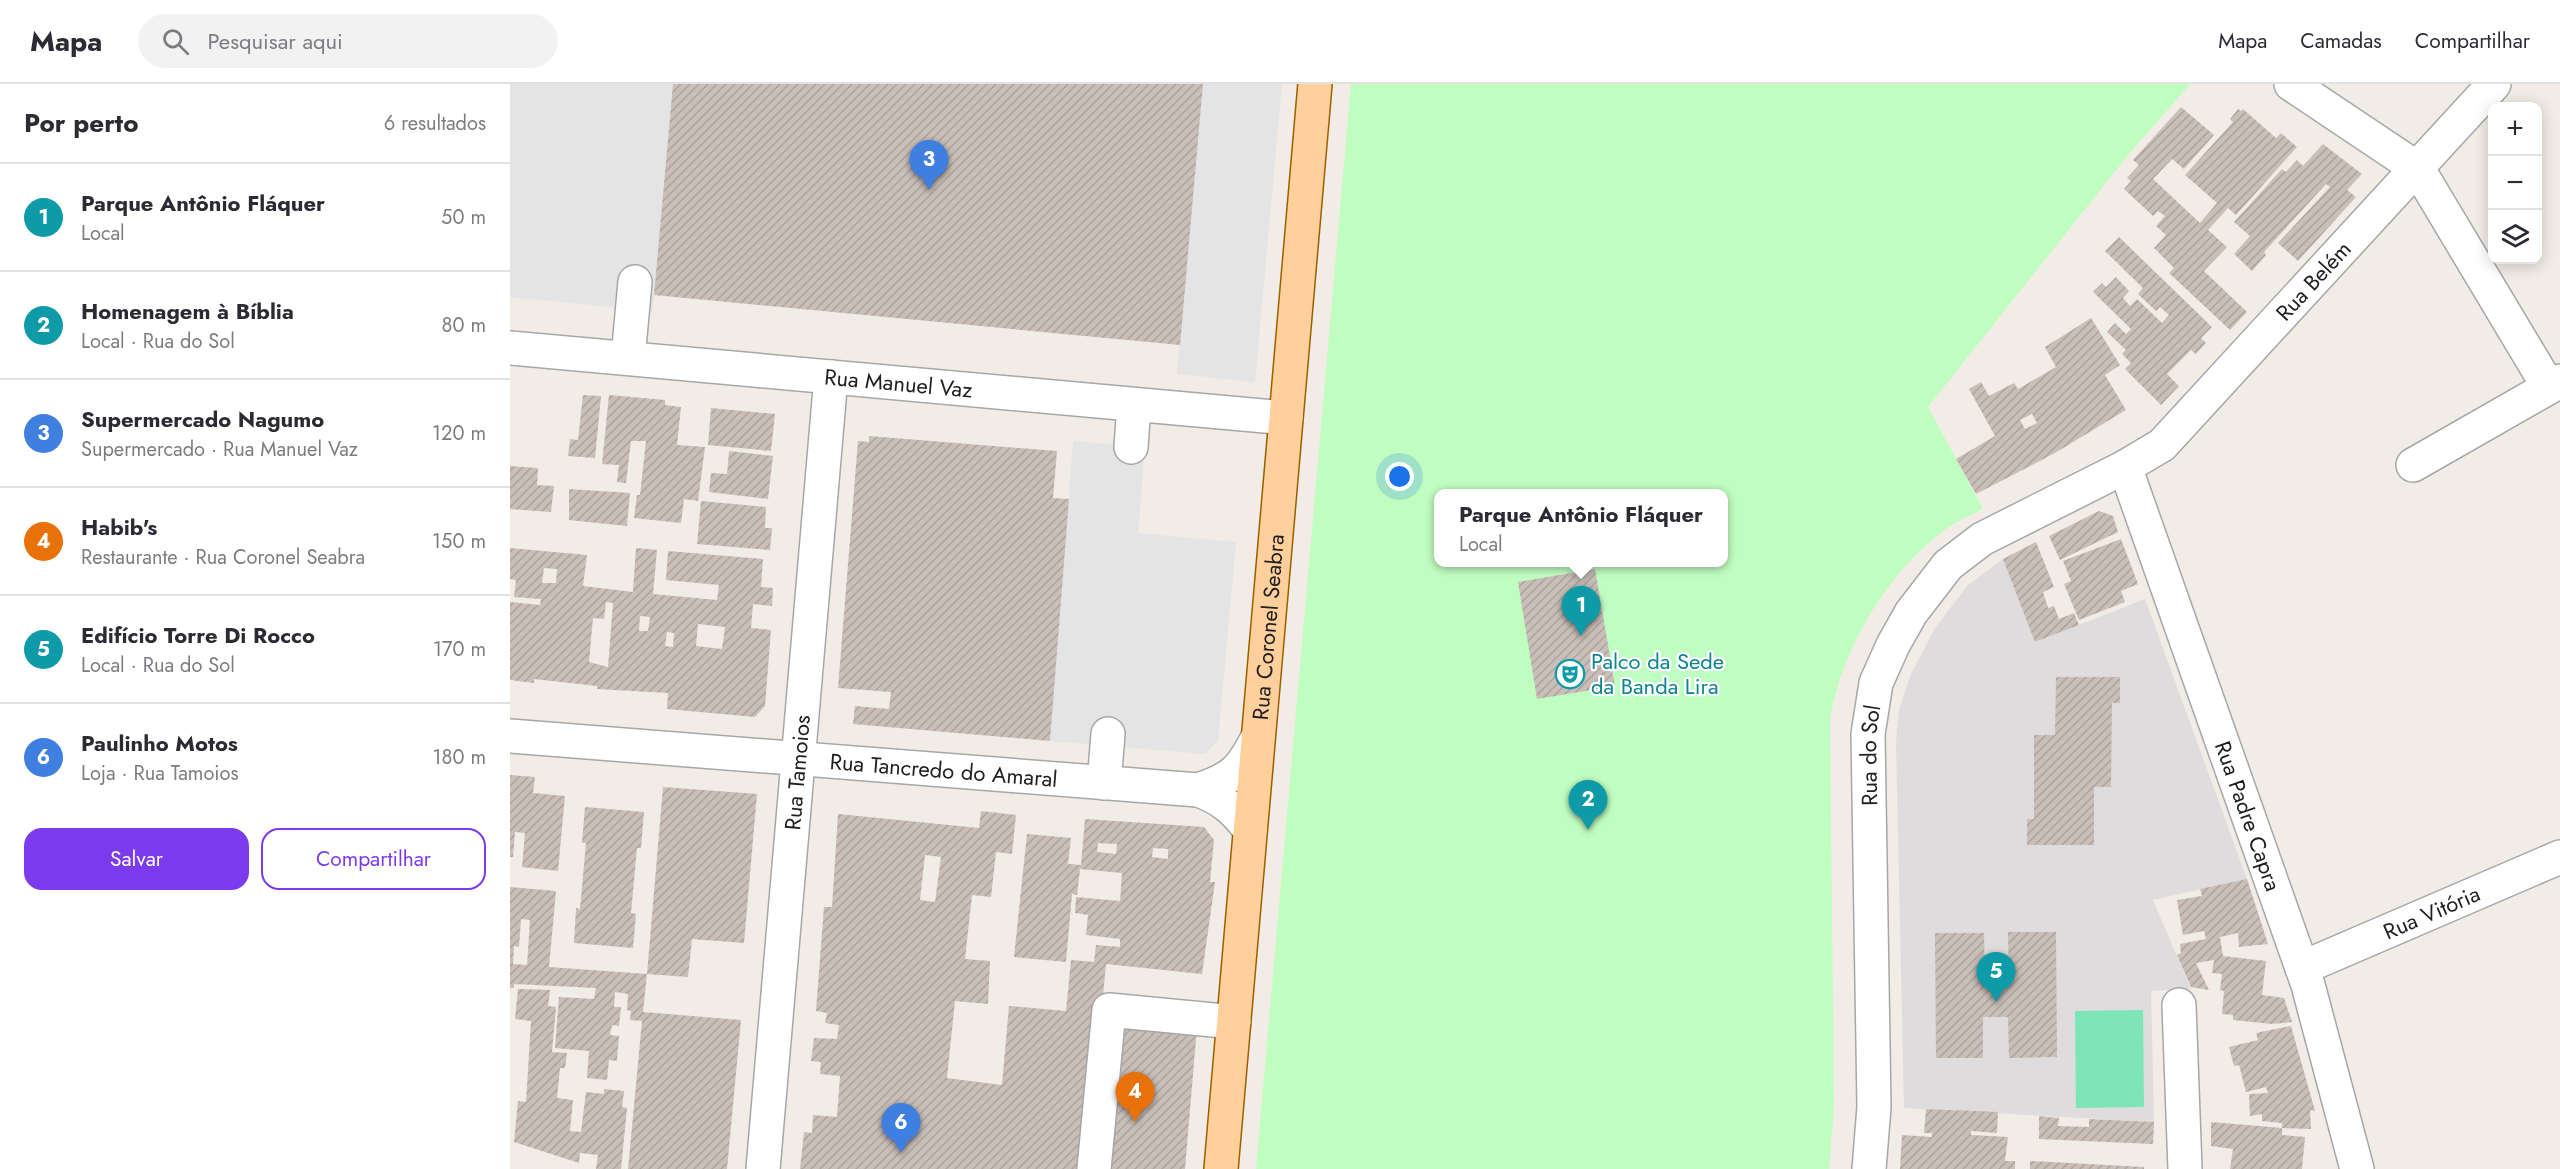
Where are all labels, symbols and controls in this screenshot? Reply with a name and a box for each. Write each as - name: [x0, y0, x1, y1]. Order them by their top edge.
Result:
- search box: [138, 14, 558, 68]
- text: Mapa: [30, 21, 102, 62]
- icon: search: [159, 25, 192, 58]
- text: Pesquisar aqui: [207, 25, 343, 57]
- text: Mapa: [2218, 26, 2267, 56]
- text: Camadas: [2300, 26, 2382, 56]
- text: Compartilhar: [2415, 26, 2530, 56]
- map controls: [2488, 102, 2542, 264]
- button: +: [2488, 102, 2542, 156]
- text: Por perto: [24, 104, 138, 142]
- text: 6 resultados: [384, 109, 486, 138]
- pin: 3: [910, 141, 948, 190]
- button: −: [2488, 156, 2542, 210]
- text: Parque Antônio Fláquer: [81, 187, 325, 219]
- text: 1: [38, 203, 49, 232]
- text: 50 m: [441, 203, 486, 232]
- button: layers: [2488, 210, 2542, 264]
- text: Local: [81, 219, 125, 248]
- street label: Rua Belém: [2268, 234, 2358, 328]
- text: Homenagem à Bíblia: [81, 295, 294, 327]
- text: 2: [37, 311, 50, 340]
- text: 80 m: [441, 311, 486, 340]
- text: Local · Rua do Sol: [81, 327, 235, 356]
- street label: Rua Manuel Vaz: [823, 360, 974, 406]
- text: Supermercado Nagumo: [81, 403, 324, 435]
- text: 3: [37, 419, 50, 448]
- text: 120 m: [432, 419, 486, 448]
- text: Supermercado · Rua Manuel Vaz: [81, 435, 358, 464]
- your location: [1385, 462, 1414, 491]
- popup: [1434, 489, 1728, 567]
- text: Parque Antônio Fláquer: [1459, 498, 1703, 530]
- text: Habib's: [81, 511, 157, 543]
- text: 4: [37, 527, 50, 556]
- text: 150 m: [432, 527, 486, 556]
- text: Local: [1459, 530, 1503, 559]
- street label: Rua Coronel Seabra: [1244, 533, 1292, 721]
- text: Restaurante · Rua Coronel Seabra: [81, 543, 365, 572]
- pin: 1: [1562, 586, 1600, 636]
- text: Edifício Torre Di Rocco: [81, 619, 315, 651]
- text: 5: [37, 635, 50, 664]
- text: 170 m: [433, 635, 486, 664]
- place label: Palco da Sede da Banda Lira: [1591, 645, 1724, 702]
- text: Local · Rua do Sol: [81, 651, 235, 680]
- theatre icon: Palco da Sede da Banda Lira: [1554, 658, 1586, 690]
- street label: Rua do Sol: [1852, 702, 1888, 806]
- street label: Rua Tamoios: [776, 713, 818, 831]
- text: Paulinho Motos: [81, 727, 238, 759]
- street label: Rua Padre Capra: [2207, 736, 2290, 895]
- text: 6: [37, 743, 50, 772]
- text: 180 m: [432, 743, 486, 772]
- street label: Rua Tancredo do Amaral: [829, 745, 1059, 795]
- text: Loja · Rua Tamoios: [81, 759, 238, 788]
- pin: 2: [1568, 780, 1608, 830]
- button: Salvar: [24, 828, 249, 890]
- button: Compartilhar: [261, 828, 486, 890]
- street label: Rua Vitória: [2378, 877, 2485, 947]
- pin: 5: [1976, 952, 2016, 1002]
- pin: 4: [1116, 1072, 1154, 1122]
- pin: 6: [882, 1104, 920, 1153]

